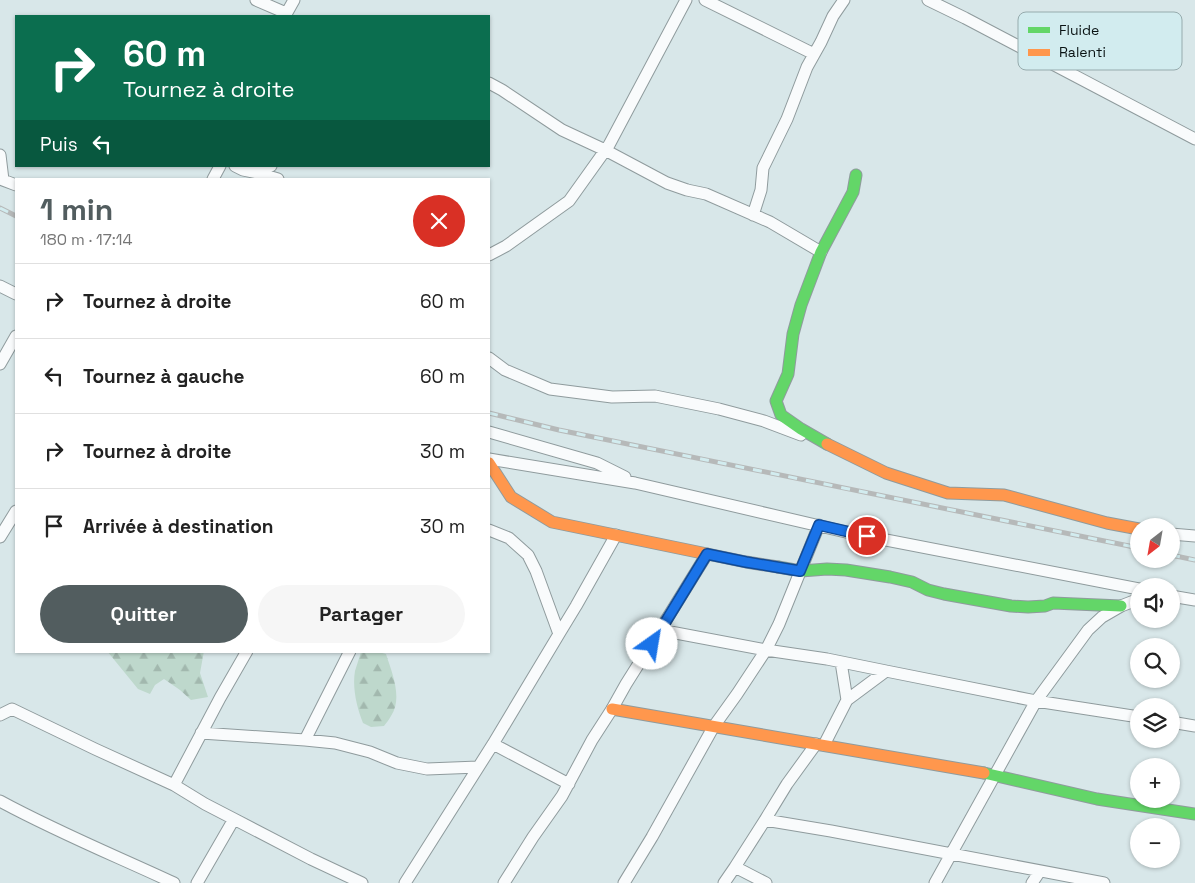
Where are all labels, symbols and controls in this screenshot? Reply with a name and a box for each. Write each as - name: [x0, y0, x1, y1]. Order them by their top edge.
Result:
- legend: [1018, 12, 1182, 70]
- text: Fluide: [1059, 21, 1099, 39]
- text: 60 m: [123, 32, 206, 76]
- icon: right: [40, 35, 105, 100]
- text: Ralenti: [1059, 43, 1106, 61]
- text: Tournez à droite: [123, 75, 294, 103]
- icon: left: [88, 130, 116, 158]
- text: Puis: [40, 132, 78, 157]
- text: 1 min: [40, 190, 113, 229]
- button: close: [413, 195, 465, 247]
- text: 180 m · 17:14: [40, 229, 132, 250]
- icon: right: [40, 287, 68, 315]
- text: Tournez à droite: [83, 289, 232, 314]
- text: 60 m: [420, 289, 465, 314]
- icon: left: [40, 362, 68, 390]
- text: Tournez à gauche: [83, 364, 245, 389]
- text: 60 m: [420, 364, 465, 389]
- icon: right: [40, 437, 68, 465]
- text: Tournez à droite: [83, 439, 232, 464]
- text: 30 m: [420, 439, 465, 464]
- icon: arrive: [40, 512, 68, 540]
- text: Arrivée à destination: [83, 514, 273, 539]
- text: 30 m: [420, 514, 465, 539]
- pin: [846, 515, 888, 557]
- north arrow: [1130, 518, 1180, 568]
- map controls: [1130, 518, 1180, 868]
- icon: arrive: [853, 522, 881, 550]
- button: sound: [1130, 578, 1180, 628]
- button: Quitter: [40, 585, 248, 643]
- button: Partager: [258, 585, 465, 643]
- position arrow: [625, 617, 677, 669]
- button: search: [1130, 638, 1180, 688]
- button: layers: [1130, 698, 1180, 748]
- button: +: [1130, 758, 1180, 808]
- button: −: [1130, 818, 1180, 868]

